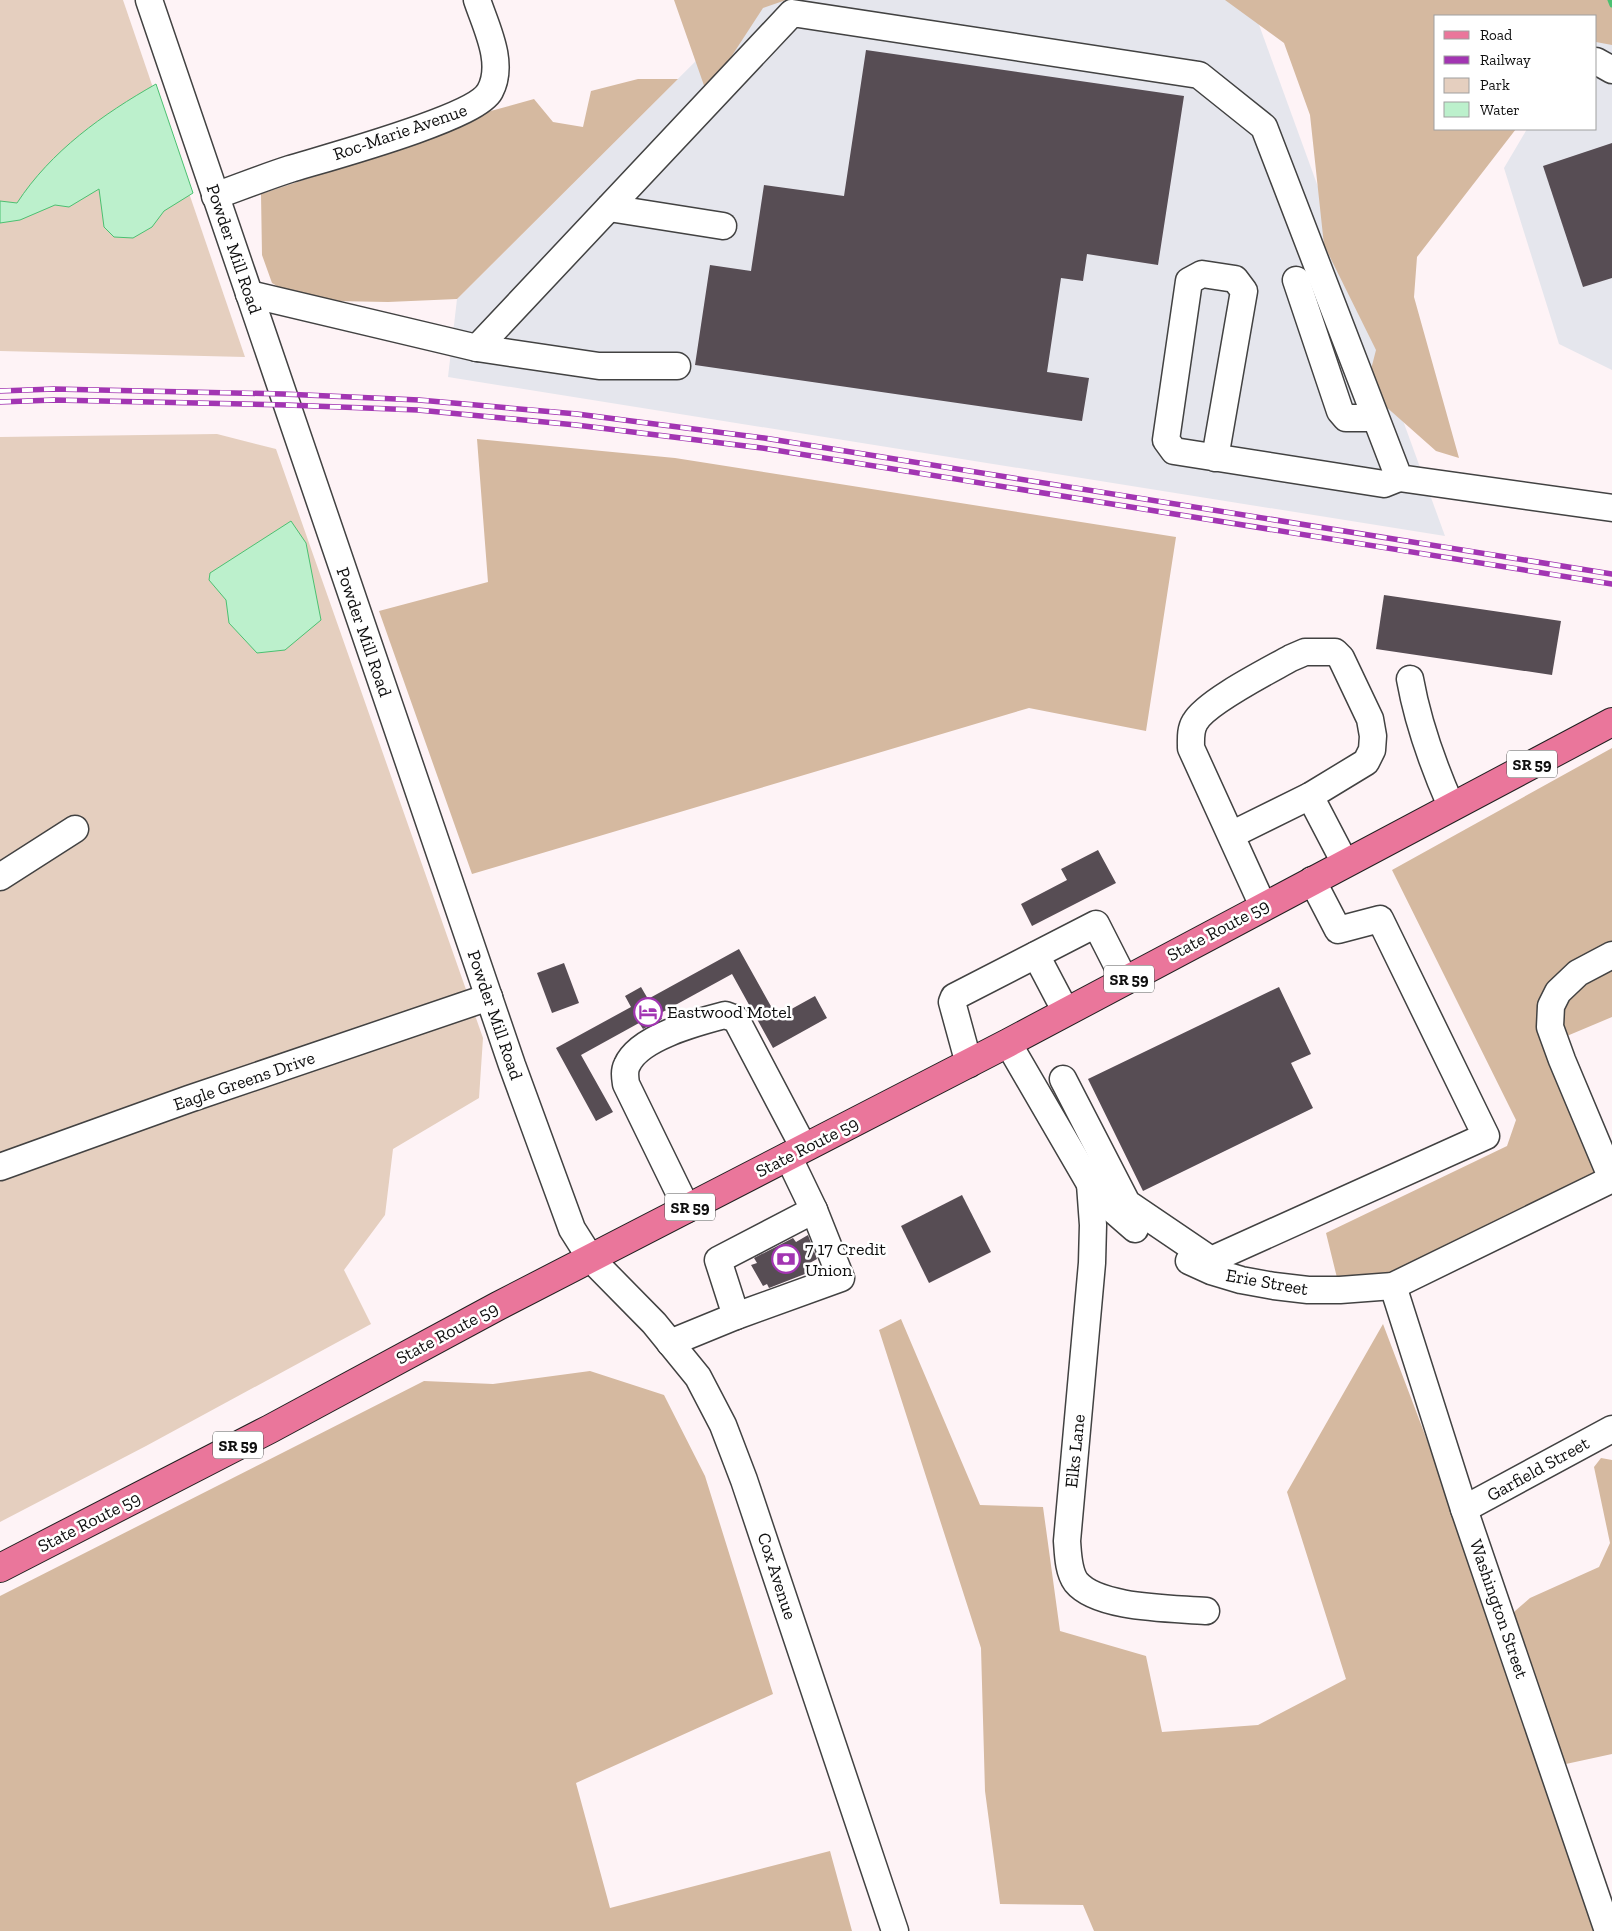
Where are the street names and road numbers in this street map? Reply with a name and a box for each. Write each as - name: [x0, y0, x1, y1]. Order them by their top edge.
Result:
- street label: Roc-Marie Avenue: [330, 99, 470, 165]
- street label: Powder Mill Road: [202, 181, 267, 317]
- street label: Powder Mill Road: [332, 564, 397, 700]
- road number: SR 59: [1507, 751, 1557, 778]
- street label: State Route 59: [1163, 894, 1273, 966]
- street label: Powder Mill Road: [463, 947, 528, 1083]
- road number: SR 59: [1104, 966, 1154, 992]
- street label: Eagle Greens Drive: [170, 1046, 318, 1116]
- street label: State Route 59: [752, 1112, 862, 1182]
- road number: SR 59: [665, 1194, 715, 1220]
- street label: Erie Street: [1224, 1264, 1310, 1300]
- street label: State Route 59: [392, 1297, 502, 1369]
- street label: Elks Lane: [1060, 1413, 1090, 1489]
- road number: SR 59: [213, 1432, 263, 1458]
- street label: Garfield Street: [1483, 1432, 1593, 1506]
- street label: State Route 59: [34, 1487, 144, 1557]
- street label: Cox Avenue: [753, 1530, 801, 1622]
- street label: Washington Street: [1465, 1537, 1533, 1682]

